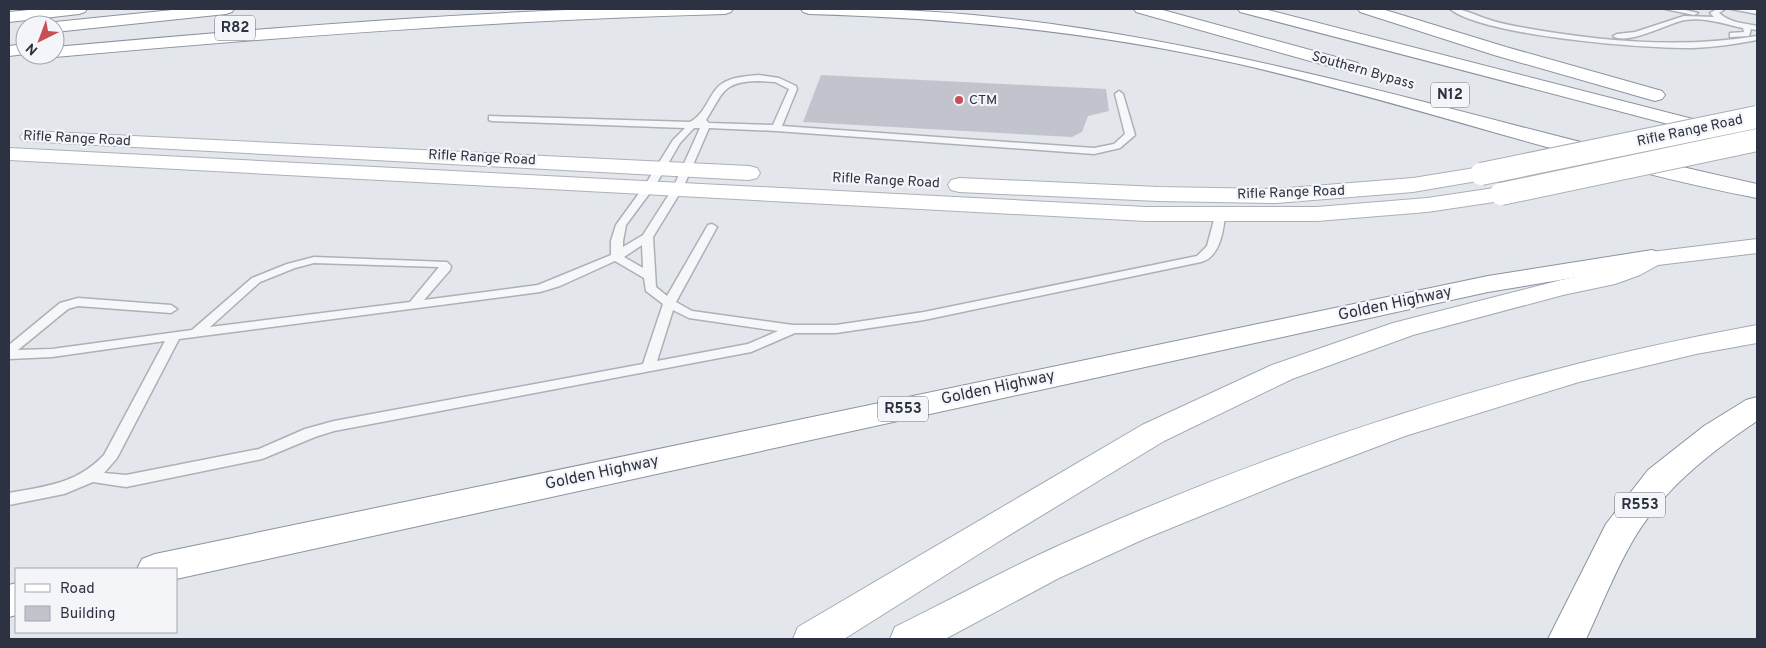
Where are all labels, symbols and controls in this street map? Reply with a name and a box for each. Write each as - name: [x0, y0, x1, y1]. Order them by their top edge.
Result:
- north arrow: [15, 15, 65, 65]
- road number: R82: [215, 15, 255, 40]
- text: N: [23, 39, 42, 58]
- street label: Southern Bypass: [1310, 48, 1416, 94]
- road number: N12: [1431, 82, 1469, 108]
- place label: CTM: [969, 92, 997, 109]
- marker: CTM: [953, 94, 965, 106]
- street label: Rifle Range Road: [1635, 111, 1745, 151]
- street label: Rifle Range Road: [23, 128, 131, 150]
- street label: Rifle Range Road: [428, 147, 536, 169]
- street label: Rifle Range Road: [832, 170, 940, 192]
- street label: Rifle Range Road: [1237, 183, 1345, 203]
- street label: Golden Highway: [1336, 282, 1454, 326]
- street label: Golden Highway: [939, 366, 1057, 410]
- road number: R553: [878, 396, 928, 422]
- street label: Golden Highway: [543, 451, 661, 495]
- road number: R553: [1615, 492, 1665, 518]
- legend: [15, 568, 178, 633]
- text: Road: [60, 580, 95, 599]
- text: Building: [60, 605, 115, 624]

